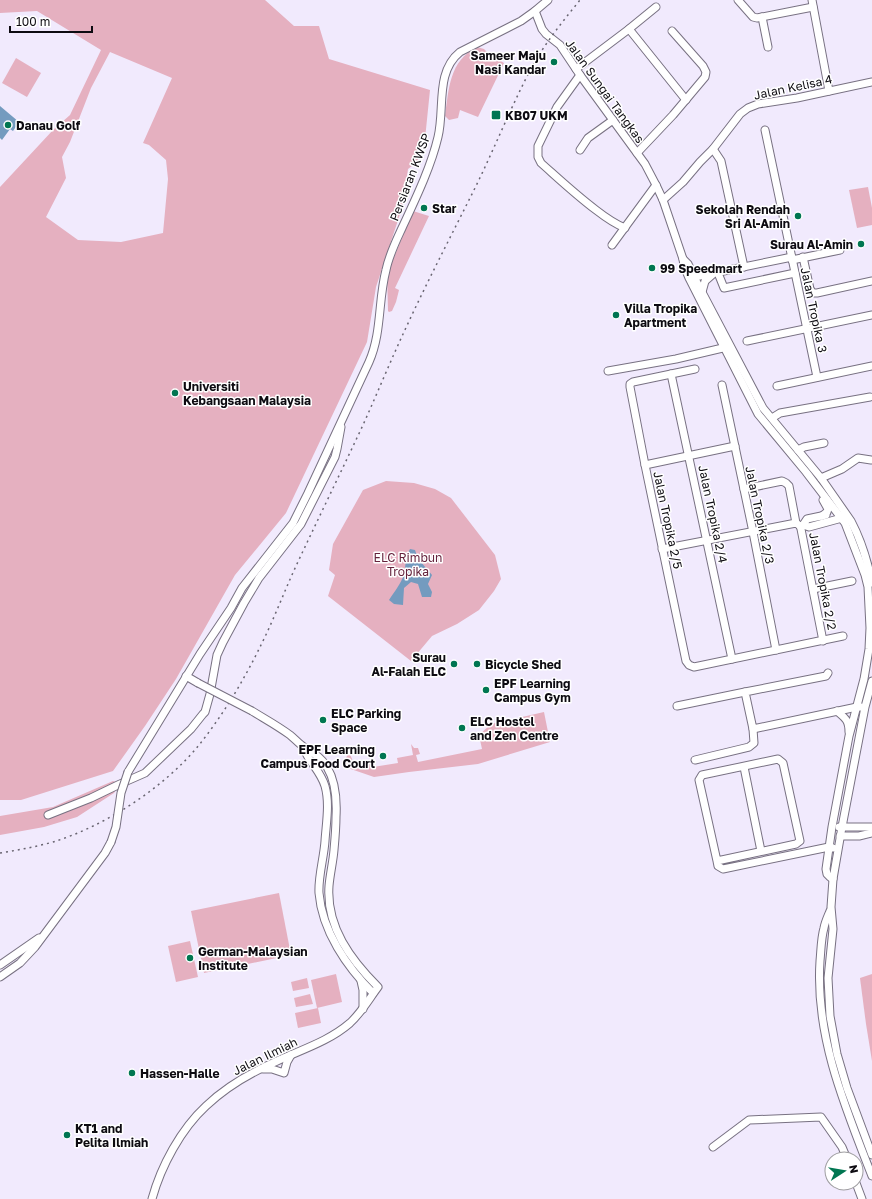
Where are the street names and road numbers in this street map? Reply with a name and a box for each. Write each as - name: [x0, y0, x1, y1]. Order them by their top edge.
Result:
- street label: Jalan Sungai Tangkas: [562, 36, 648, 146]
- street label: Jalan Kelisa 4: [752, 71, 834, 103]
- street label: Persiaran KWSP: [386, 131, 434, 223]
- street label: Jalan Tropika 3: [798, 266, 830, 354]
- street label: Jalan Tropika 2/4: [695, 464, 731, 564]
- street label: Jalan Tropika 2/3: [742, 465, 778, 565]
- street label: Jalan Tropika 2/5: [650, 470, 686, 570]
- street label: Jalan Tropika 2/2: [806, 531, 840, 631]
- street label: Jalan Ilmiah: [230, 1034, 300, 1078]

